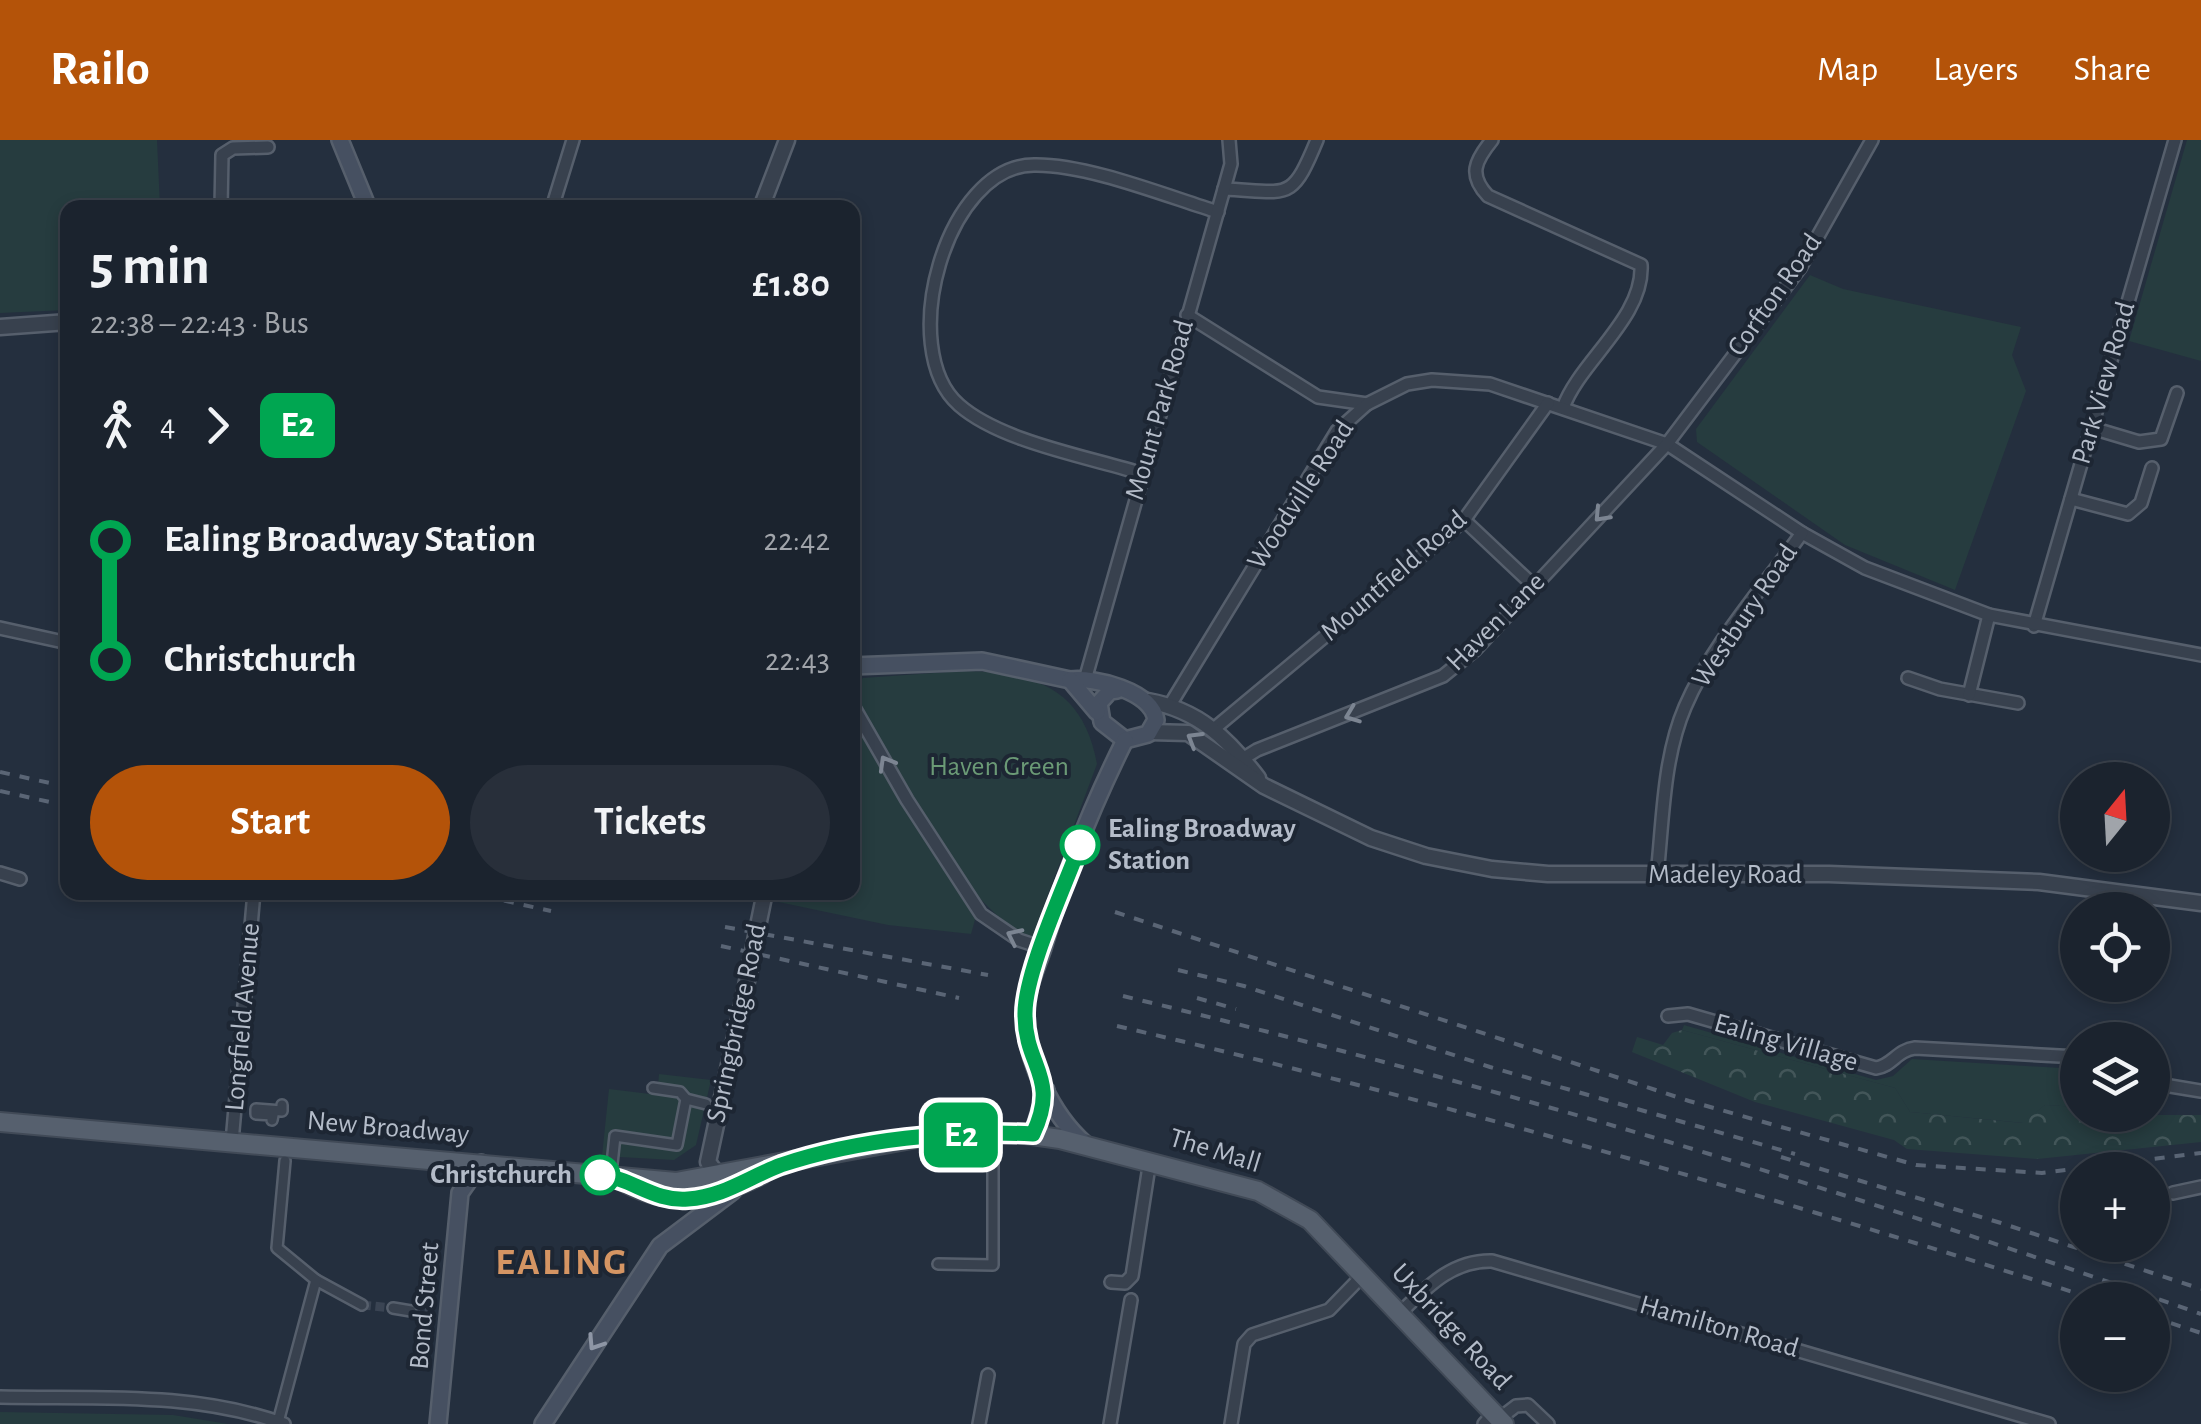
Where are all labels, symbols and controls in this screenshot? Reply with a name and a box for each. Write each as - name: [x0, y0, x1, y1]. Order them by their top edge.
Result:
- text: Railo: [50, 46, 150, 94]
- text: Map: [1817, 52, 1878, 87]
- text: Layers: [1933, 52, 2018, 87]
- text: Share: [2073, 52, 2151, 87]
- street label: Corfton Road: [1723, 229, 1827, 361]
- text: 5 min: [90, 239, 210, 294]
- text: £1.80: [752, 266, 830, 304]
- street label: Park View Road: [2067, 299, 2141, 467]
- text: 22:38 – 22:43 · Bus: [90, 307, 309, 339]
- street label: Mount Park Road: [1121, 317, 1199, 503]
- icon: walk: [90, 398, 145, 453]
- icon: forward: [190, 398, 245, 453]
- text: E2: [280, 408, 315, 443]
- text: 4: [160, 409, 175, 441]
- street label: Woodville Road: [1243, 415, 1359, 575]
- one-way arrow: [1595, 503, 1613, 522]
- street label: Mountfield Road: [1316, 505, 1472, 647]
- text: Ealing Broadway Station: [164, 521, 536, 559]
- text: 22:42: [764, 524, 830, 556]
- street label: Westbury Road: [1687, 539, 1803, 693]
- street label: Haven Lane: [1441, 567, 1551, 677]
- text: Christchurch: [164, 641, 356, 679]
- text: 22:43: [765, 644, 830, 676]
- one-way arrow: [1344, 704, 1362, 724]
- one-way arrow: [1187, 732, 1205, 751]
- park label: Haven Green: [929, 753, 1069, 781]
- one-way arrow: [878, 756, 898, 774]
- north arrow: [2060, 762, 2170, 872]
- map controls: [2060, 762, 2170, 1392]
- button: Start: [90, 765, 450, 880]
- button: Tickets: [470, 765, 830, 880]
- place label: Ealing Broadway Station: [1108, 815, 1296, 875]
- marker: Ealing Broadway Station: [1061, 826, 1099, 864]
- street label: Madeley Road: [1648, 861, 1802, 889]
- button: locate: [2060, 892, 2170, 1002]
- street label: Springbridge Road: [702, 921, 772, 1125]
- street label: Longfield Avenue: [221, 922, 265, 1112]
- one-way arrow: [1006, 929, 1024, 948]
- street label: Ealing Village: [1711, 1009, 1861, 1077]
- button: layers: [2060, 1022, 2170, 1132]
- line badge: E2: [916, 1102, 1006, 1168]
- street label: New Broadway: [306, 1107, 470, 1149]
- text: E2: [944, 1118, 978, 1153]
- street label: The Mall: [1166, 1124, 1264, 1178]
- button: +: [2060, 1152, 2170, 1262]
- marker: Christchurch: [581, 1156, 619, 1194]
- place label: Christchurch: [430, 1161, 572, 1189]
- street label: Bond Street: [405, 1241, 445, 1371]
- district label: EALING: [495, 1244, 629, 1282]
- street label: Uxbridge Road: [1386, 1259, 1516, 1395]
- button: −: [2060, 1282, 2170, 1392]
- street label: Hamilton Road: [1636, 1291, 1802, 1363]
- one-way arrow: [588, 1333, 607, 1351]

